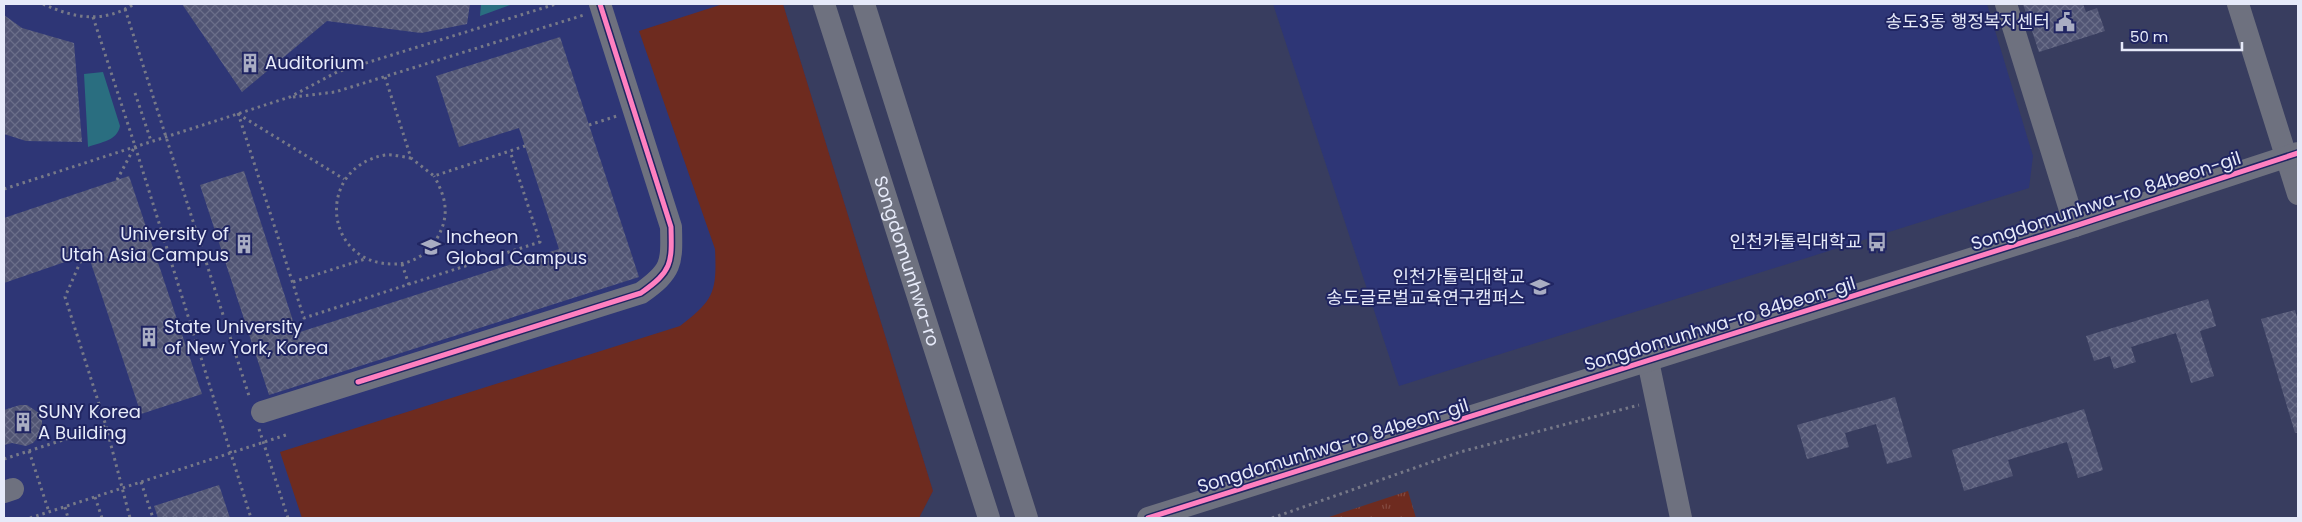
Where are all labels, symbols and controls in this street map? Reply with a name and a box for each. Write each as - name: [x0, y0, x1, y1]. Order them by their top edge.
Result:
- place label: 송도3동 행정복지센터: [1886, 9, 2050, 34]
- public building icon: 송도3동 행정복지센터: [2054, 11, 2076, 33]
- scale bar: [2122, 20, 2242, 52]
- text: 50 m: [2130, 26, 2168, 47]
- place label: Auditorium: [265, 50, 365, 75]
- building icon: Auditorium: [239, 52, 261, 74]
- street label: Songdomunhwa-ro 84beon-gil: [1968, 145, 2244, 256]
- street label: Songdomunhwa-ro: [868, 172, 946, 349]
- place label: University of Utah Asia Campus: [61, 221, 229, 267]
- place label: Incheon Global Campus: [446, 224, 587, 270]
- place label: 인천카톨릭대학교: [1730, 229, 1862, 254]
- bus stop icon: 인천카톨릭대학교: [1866, 231, 1888, 253]
- building icon: University of Utah Asia Campus: [233, 233, 255, 255]
- school or university icon: Incheon Global Campus: [420, 236, 442, 258]
- place label: 인천가톨릭대학교 송도글로벌교육연구캠퍼스: [1326, 264, 1525, 310]
- street label: Songdomunhwa-ro 84beon-gil: [1581, 270, 1859, 377]
- school or university icon: 인천가톨릭대학교 송도글로벌교육연구캠퍼스: [1529, 276, 1551, 298]
- place label: State University of New York, Korea: [164, 314, 328, 360]
- building icon: State University of New York, Korea: [138, 326, 160, 348]
- street label: Songdomunhwa-ro 84beon-gil: [1194, 392, 1472, 499]
- place label: SUNY Korea A Building: [38, 399, 141, 445]
- building icon: SUNY Korea A Building: [12, 411, 34, 433]

